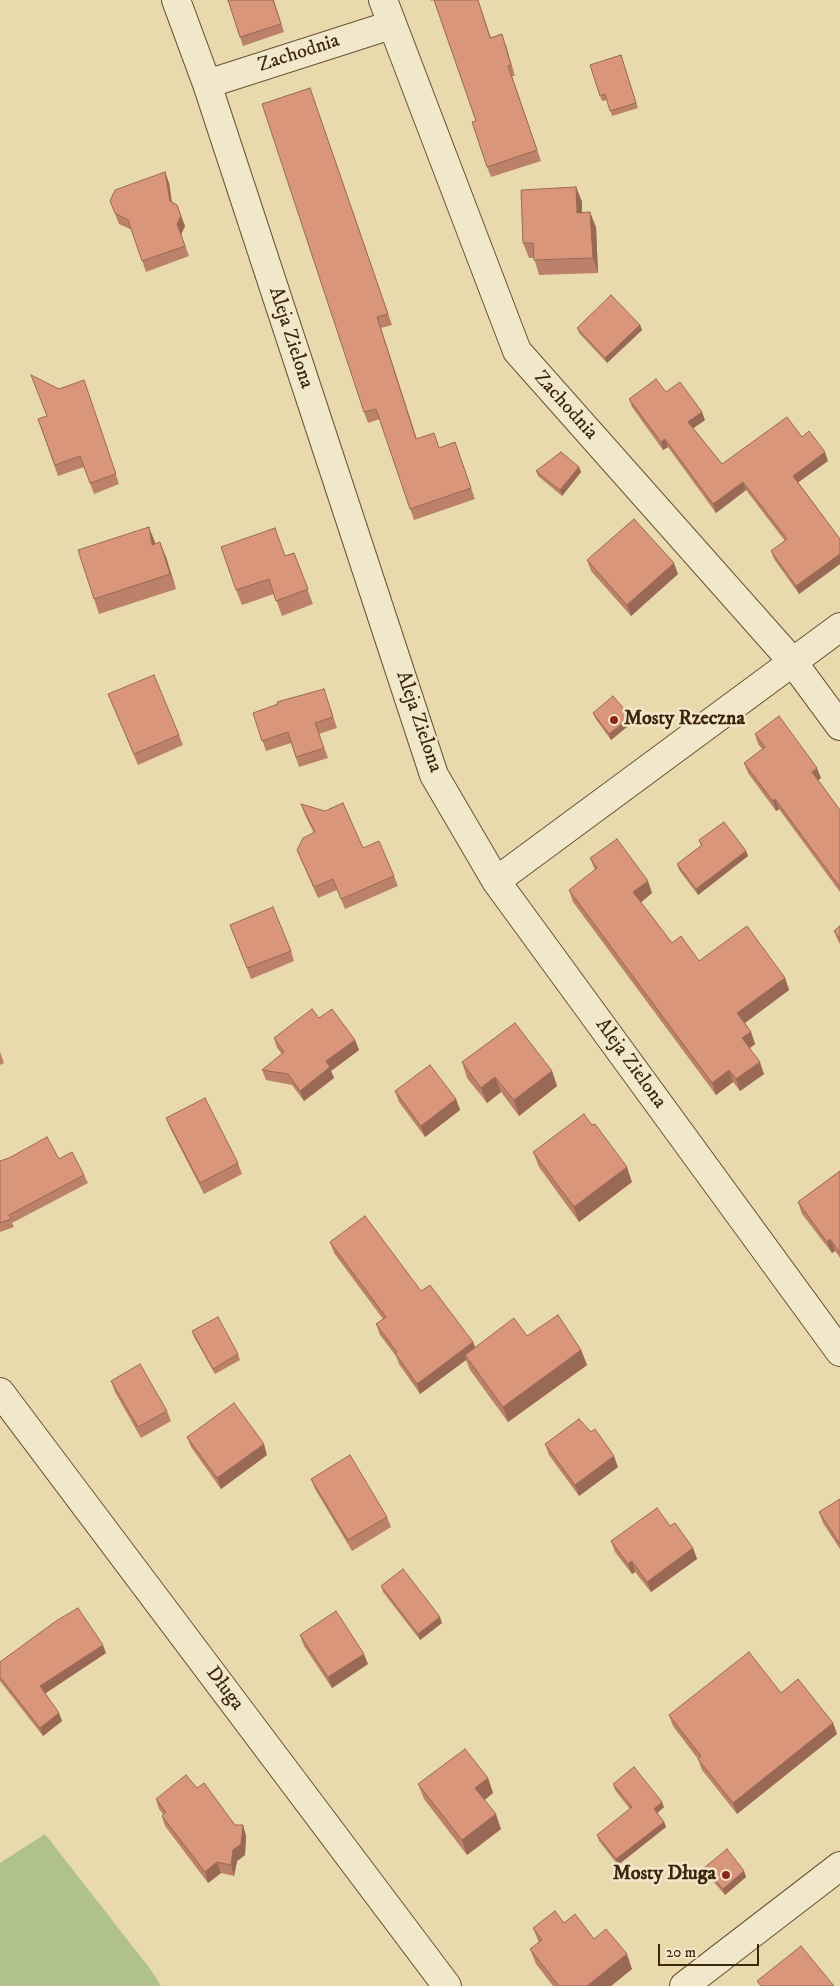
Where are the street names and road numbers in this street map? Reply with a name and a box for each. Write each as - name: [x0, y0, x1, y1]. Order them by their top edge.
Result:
- street label: Zachodnia: [255, 30, 343, 78]
- street label: Aleja Zielona: [262, 284, 318, 392]
- street label: Zachodnia: [528, 367, 602, 445]
- street label: Aleja Zielona: [389, 668, 447, 776]
- street label: Aleja Zielona: [589, 1014, 671, 1114]
- street label: Długa: [200, 1662, 248, 1716]

